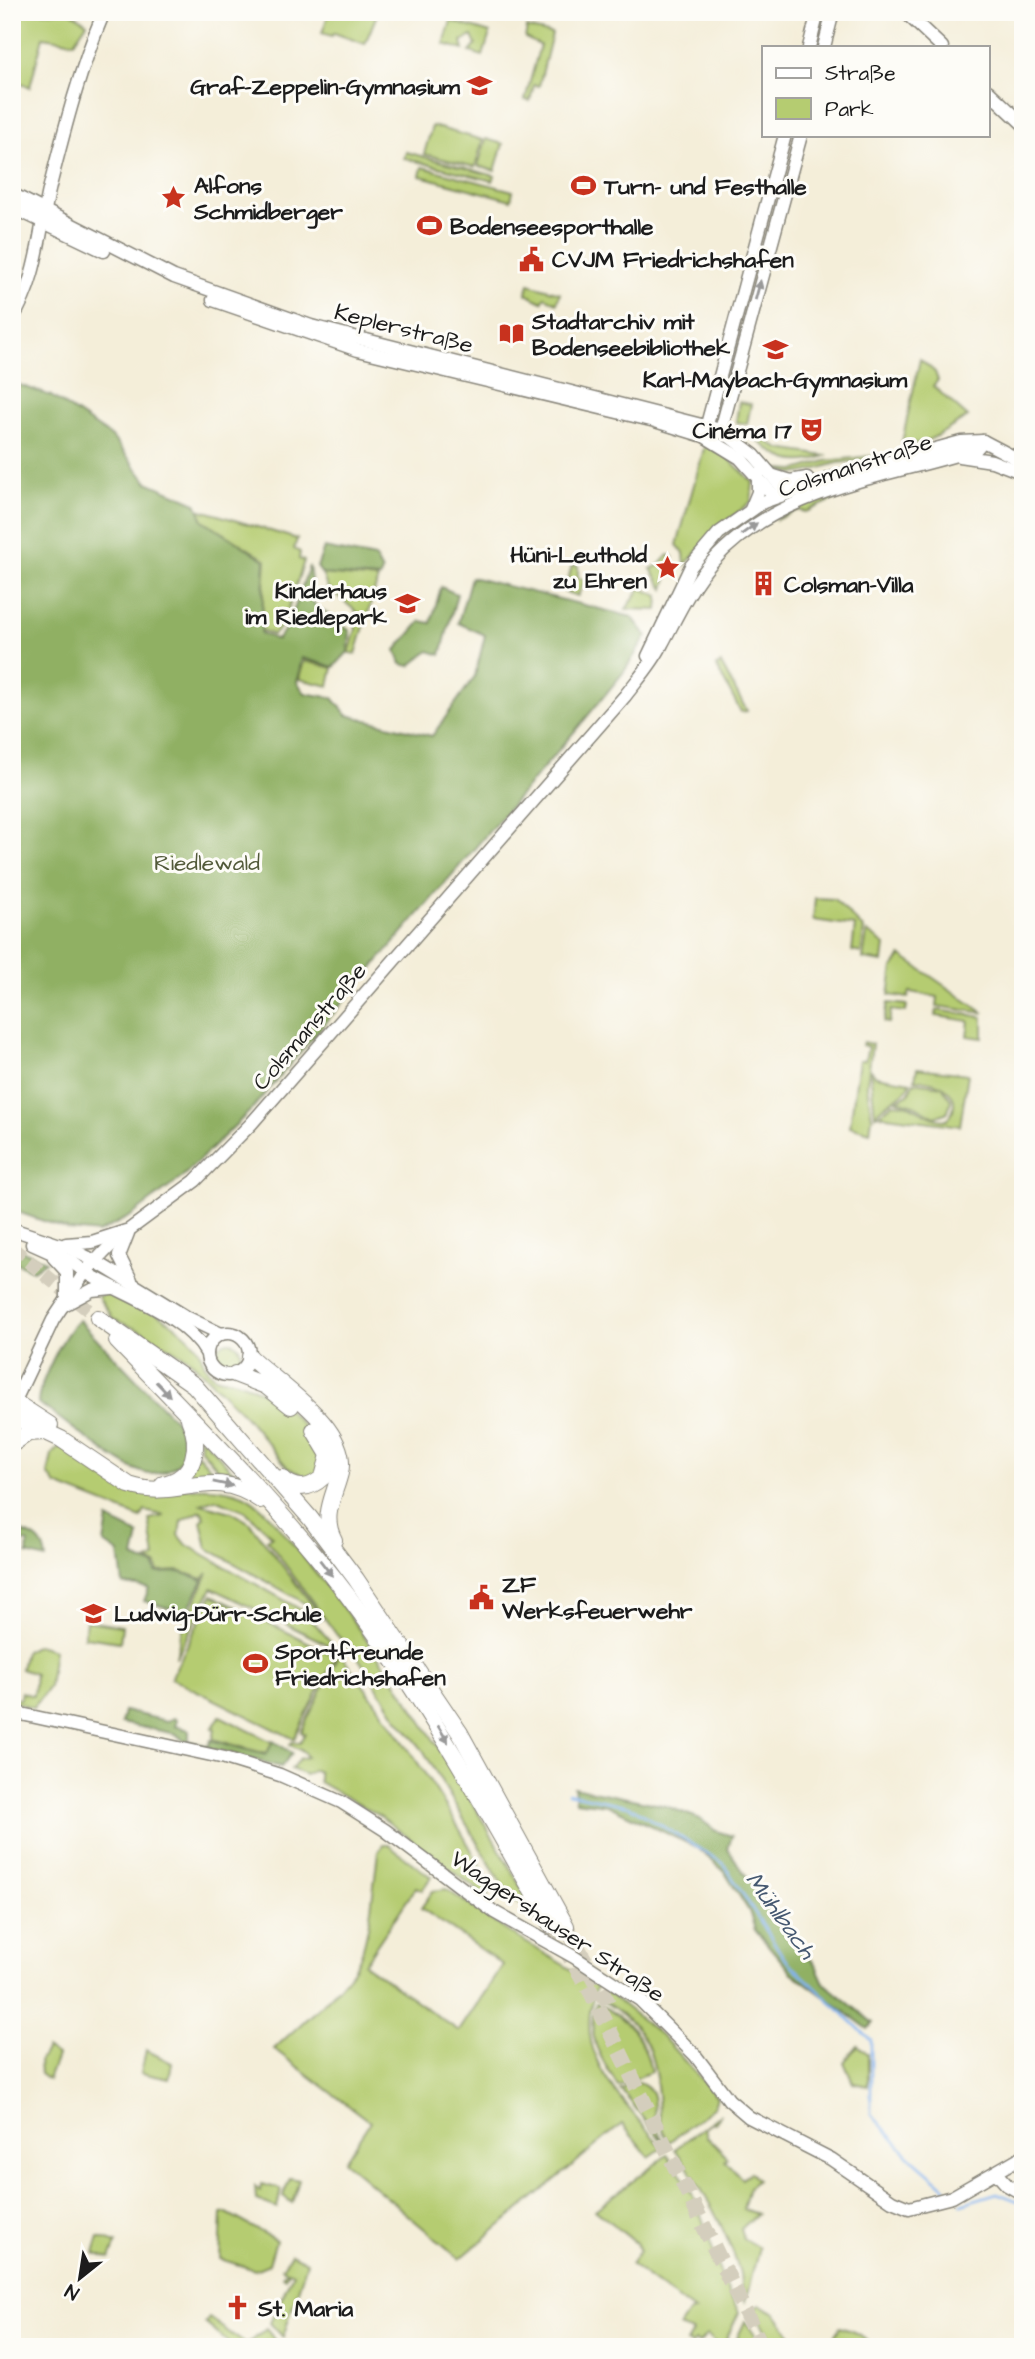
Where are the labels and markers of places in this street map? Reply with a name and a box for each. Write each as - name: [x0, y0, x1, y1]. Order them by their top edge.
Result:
- place label: Graf-Zeppelin-Gymnasium: [190, 71, 461, 105]
- school or university icon: Graf-Zeppelin-Gymnasium: [466, 72, 494, 100]
- place label: Alfons Schmidberger: [193, 170, 343, 229]
- place label: Turn- und Festhalle: [603, 171, 807, 203]
- sports icon: Turn- und Festhalle: [570, 172, 598, 200]
- place icon: Alfons Schmidberger: [160, 184, 188, 212]
- place label: Bodenseesporthalle: [450, 211, 654, 243]
- sports icon: Bodenseesporthalle: [416, 212, 444, 240]
- place label: CVJM Friedrichshafen: [552, 244, 794, 276]
- public building icon: CVJM Friedrichshafen: [518, 245, 546, 273]
- place label: Stadtarchiv mit Bodenseebibliothek: [531, 306, 731, 364]
- library icon: Stadtarchiv mit Bodenseebibliothek: [498, 320, 526, 348]
- school or university icon: Karl-Maybach-Gymnasium: [761, 335, 789, 363]
- place label: Karl-Maybach-Gymnasium: [643, 364, 908, 398]
- place label: Cinéma 17: [692, 415, 793, 447]
- theatre icon: Cinéma 17: [798, 416, 826, 444]
- place label: Hüni-Leuthold zu Ehren: [510, 539, 647, 597]
- place icon: Hüni-Leuthold zu Ehren: [653, 553, 681, 581]
- place label: Colsman-Villa: [784, 569, 914, 601]
- building icon: Colsman-Villa: [750, 570, 778, 598]
- place label: Kinderhaus im Riedlepark: [245, 575, 388, 633]
- school or university icon: Kinderhaus im Riedlepark: [393, 589, 421, 617]
- place label: ZF Werksfeuerwehr: [501, 1569, 693, 1627]
- public building icon: ZF Werksfeuerwehr: [468, 1583, 496, 1611]
- place label: Ludwig-Dürr-Schule: [114, 1598, 323, 1631]
- school or university icon: Ludwig-Dürr-Schule: [80, 1599, 108, 1627]
- place label: Sportfreunde Friedrichshafen: [274, 1636, 446, 1694]
- sports icon: Sportfreunde Friedrichshafen: [241, 1650, 269, 1678]
- place label: St. Maria: [257, 2293, 353, 2325]
- church icon: St. Maria: [224, 2294, 252, 2322]

